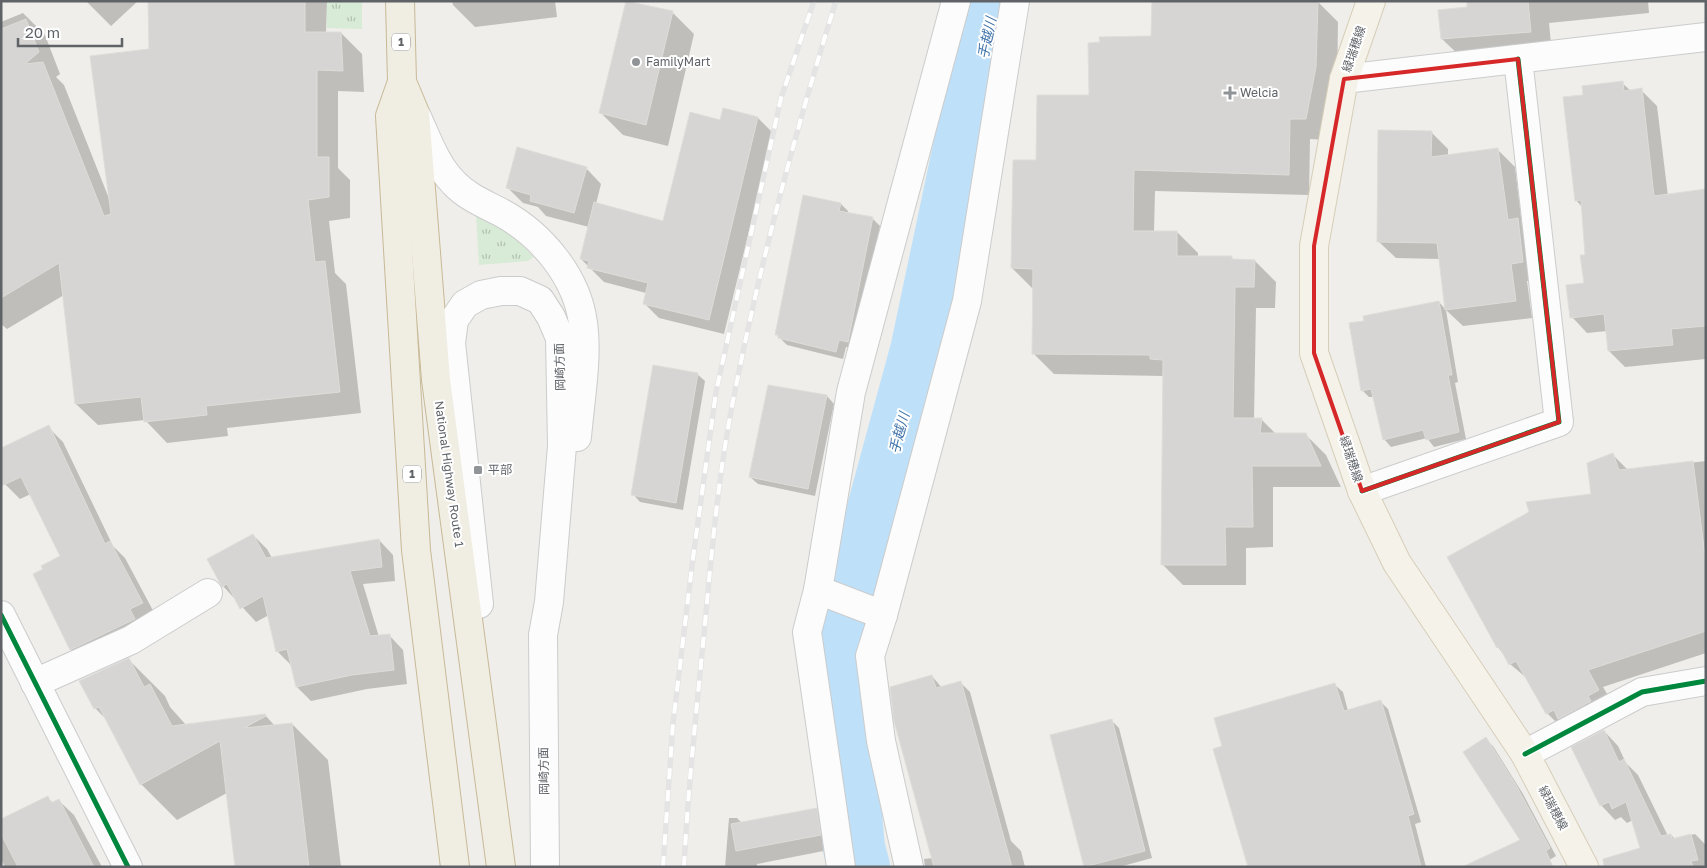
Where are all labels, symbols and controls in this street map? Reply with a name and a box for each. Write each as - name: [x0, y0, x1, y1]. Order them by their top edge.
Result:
- water label: 手越川: [974, 14, 1000, 60]
- scale bar: [18, 15, 121, 47]
- text: 20 m: [25, 23, 60, 41]
- street label: 緑瑞穂線: [1339, 24, 1368, 74]
- road number: 1: [392, 34, 410, 51]
- place label: FamilyMart: [646, 54, 711, 69]
- marker: FamilyMart: [630, 56, 642, 68]
- place label: Welcia: [1240, 85, 1278, 100]
- marker: Welcia: [1224, 87, 1236, 99]
- street label: 岡崎方面: [551, 343, 568, 391]
- street label: National Highway Route 1: [432, 400, 467, 548]
- water label: 手越川: [885, 408, 913, 455]
- street label: 緑瑞穂線: [1337, 434, 1366, 484]
- place label: 平部: [488, 462, 512, 477]
- marker: 平部: [472, 464, 484, 476]
- road number: 1: [403, 466, 421, 482]
- street label: 岡崎方面: [536, 747, 551, 795]
- street label: 緑瑞穂線: [1536, 783, 1571, 832]

